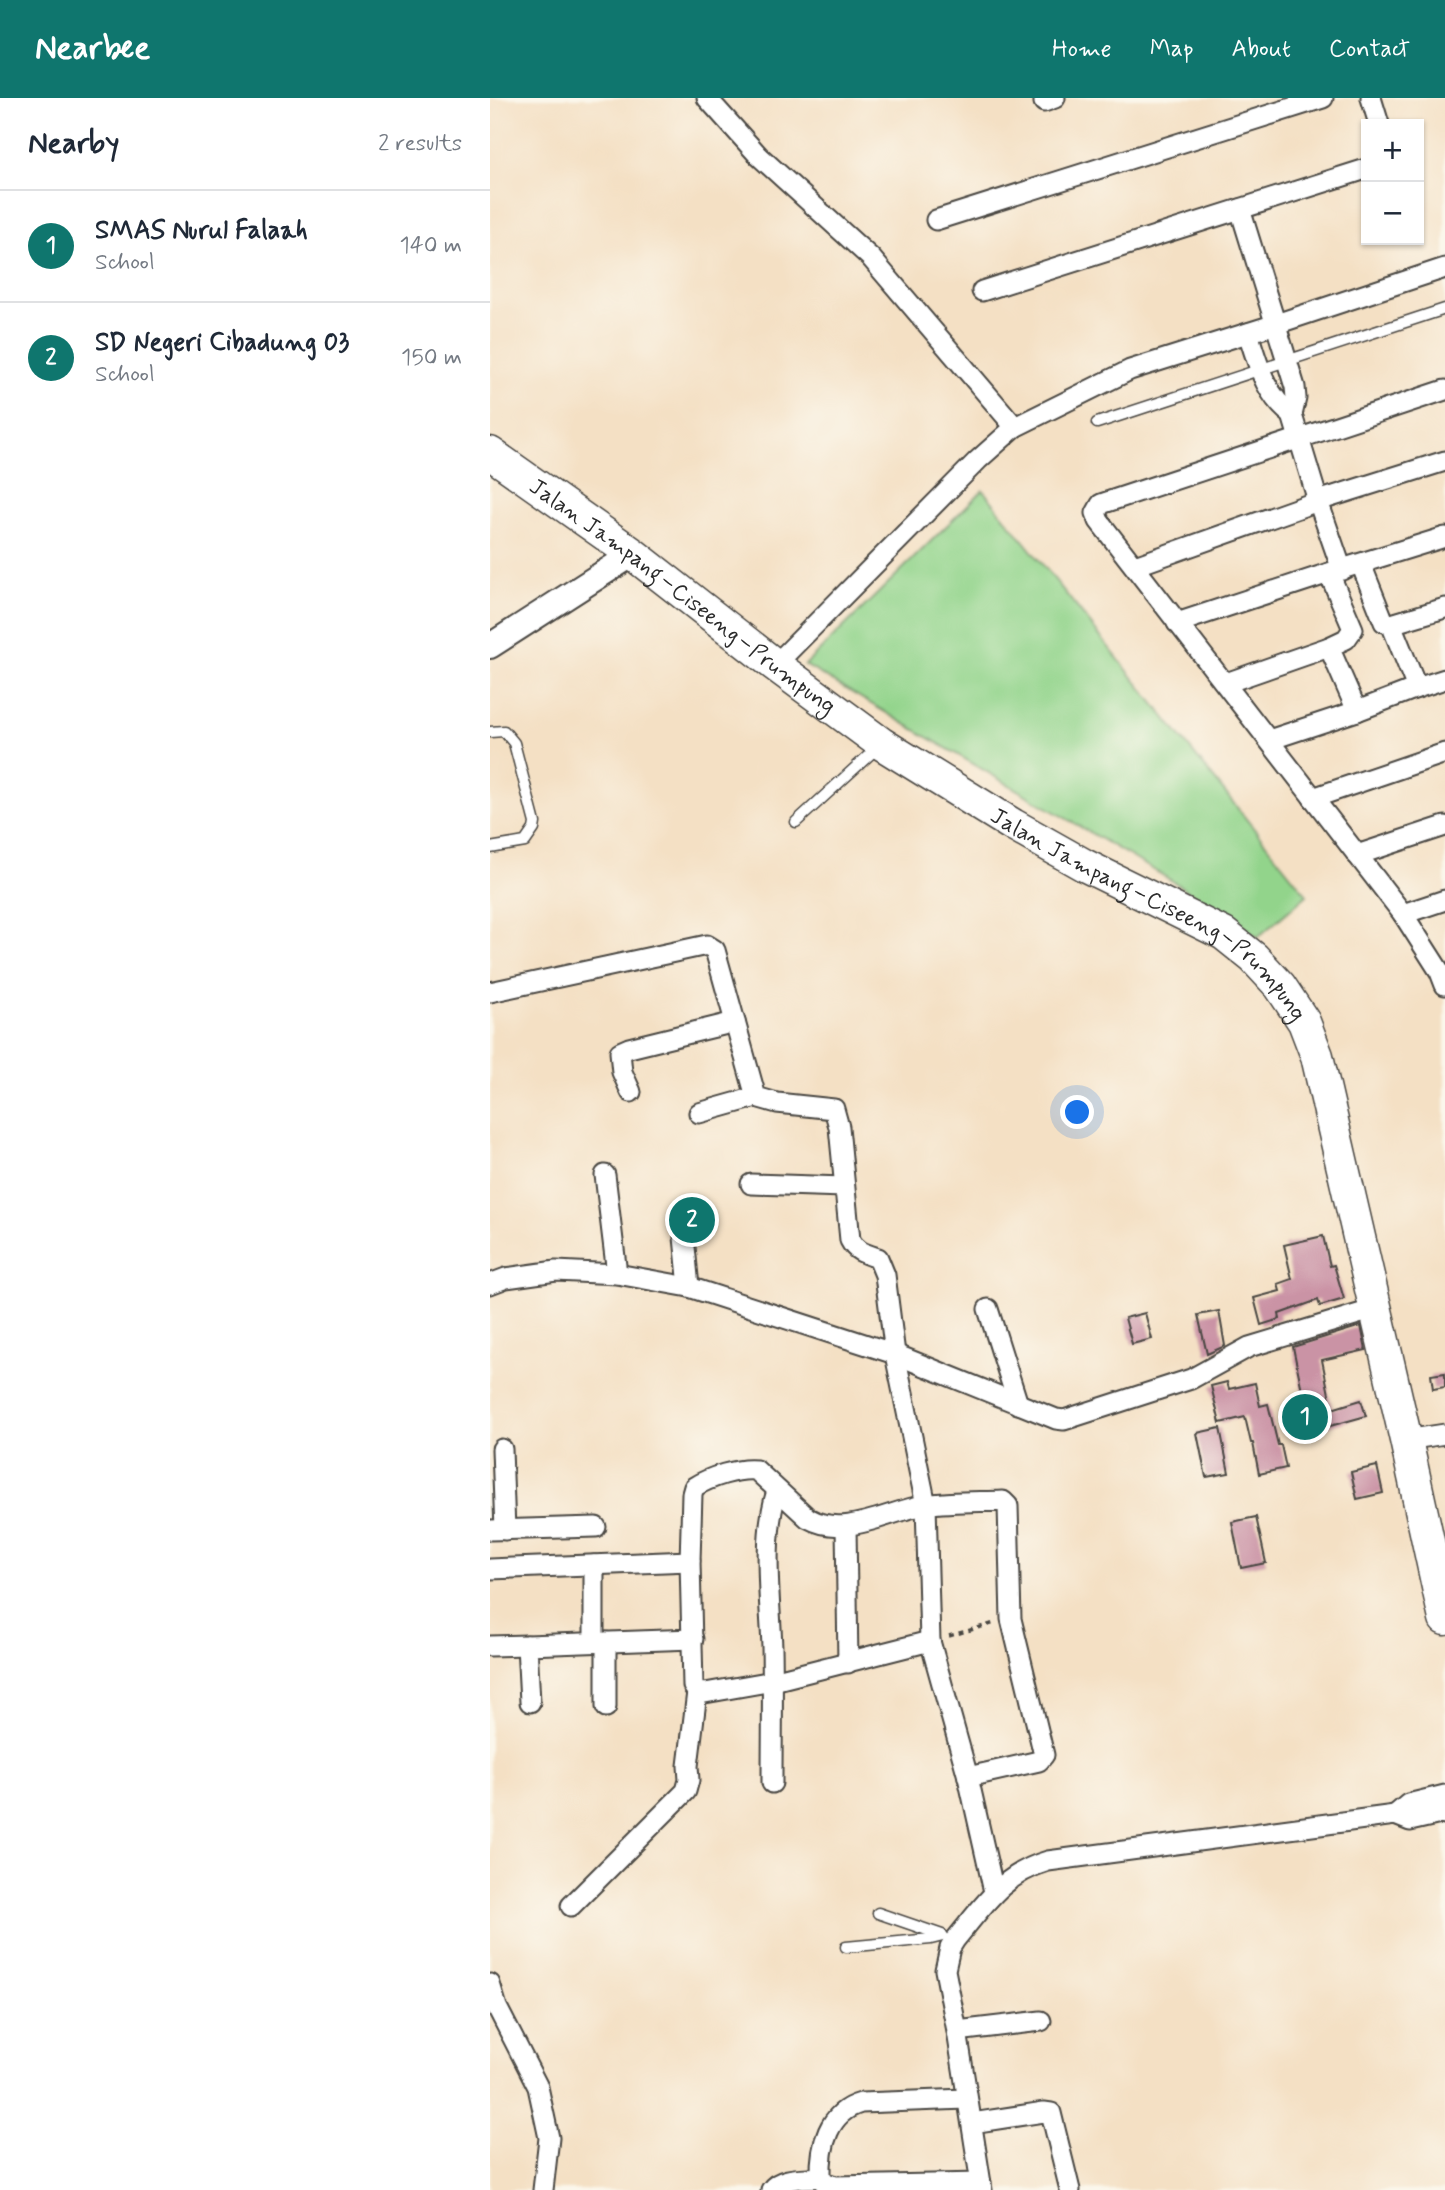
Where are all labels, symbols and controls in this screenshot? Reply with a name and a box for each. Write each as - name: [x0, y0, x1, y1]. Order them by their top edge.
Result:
- text: Nearbee: [35, 27, 150, 71]
- text: Home: [1052, 34, 1112, 65]
- text: Map: [1150, 34, 1194, 65]
- text: About: [1232, 34, 1291, 65]
- text: Contact: [1329, 34, 1410, 65]
- map controls: [1361, 119, 1424, 245]
- button: +: [1361, 119, 1424, 182]
- text: Nearby: [28, 124, 119, 163]
- text: 2 results: [378, 129, 462, 159]
- button: −: [1361, 182, 1424, 245]
- text: SMAS Nurul Falaah: [95, 214, 308, 248]
- text: 1: [46, 231, 56, 261]
- text: 140 m: [399, 231, 462, 261]
- text: School: [95, 248, 155, 278]
- text: SD Negeri Cibadung 03: [95, 326, 349, 360]
- text: 2: [45, 343, 57, 373]
- text: 150 m: [401, 343, 462, 373]
- text: School: [95, 360, 155, 390]
- street label: Jalan Jampang–Ciseeng–Prumpung: [523, 472, 841, 723]
- street label: Jalan Jampang–Ciseeng–Prumpung: [984, 802, 1312, 1029]
- your location: [1060, 1095, 1094, 1129]
- pin: 2: [669, 1194, 715, 1246]
- pin: 1: [1282, 1391, 1328, 1443]

